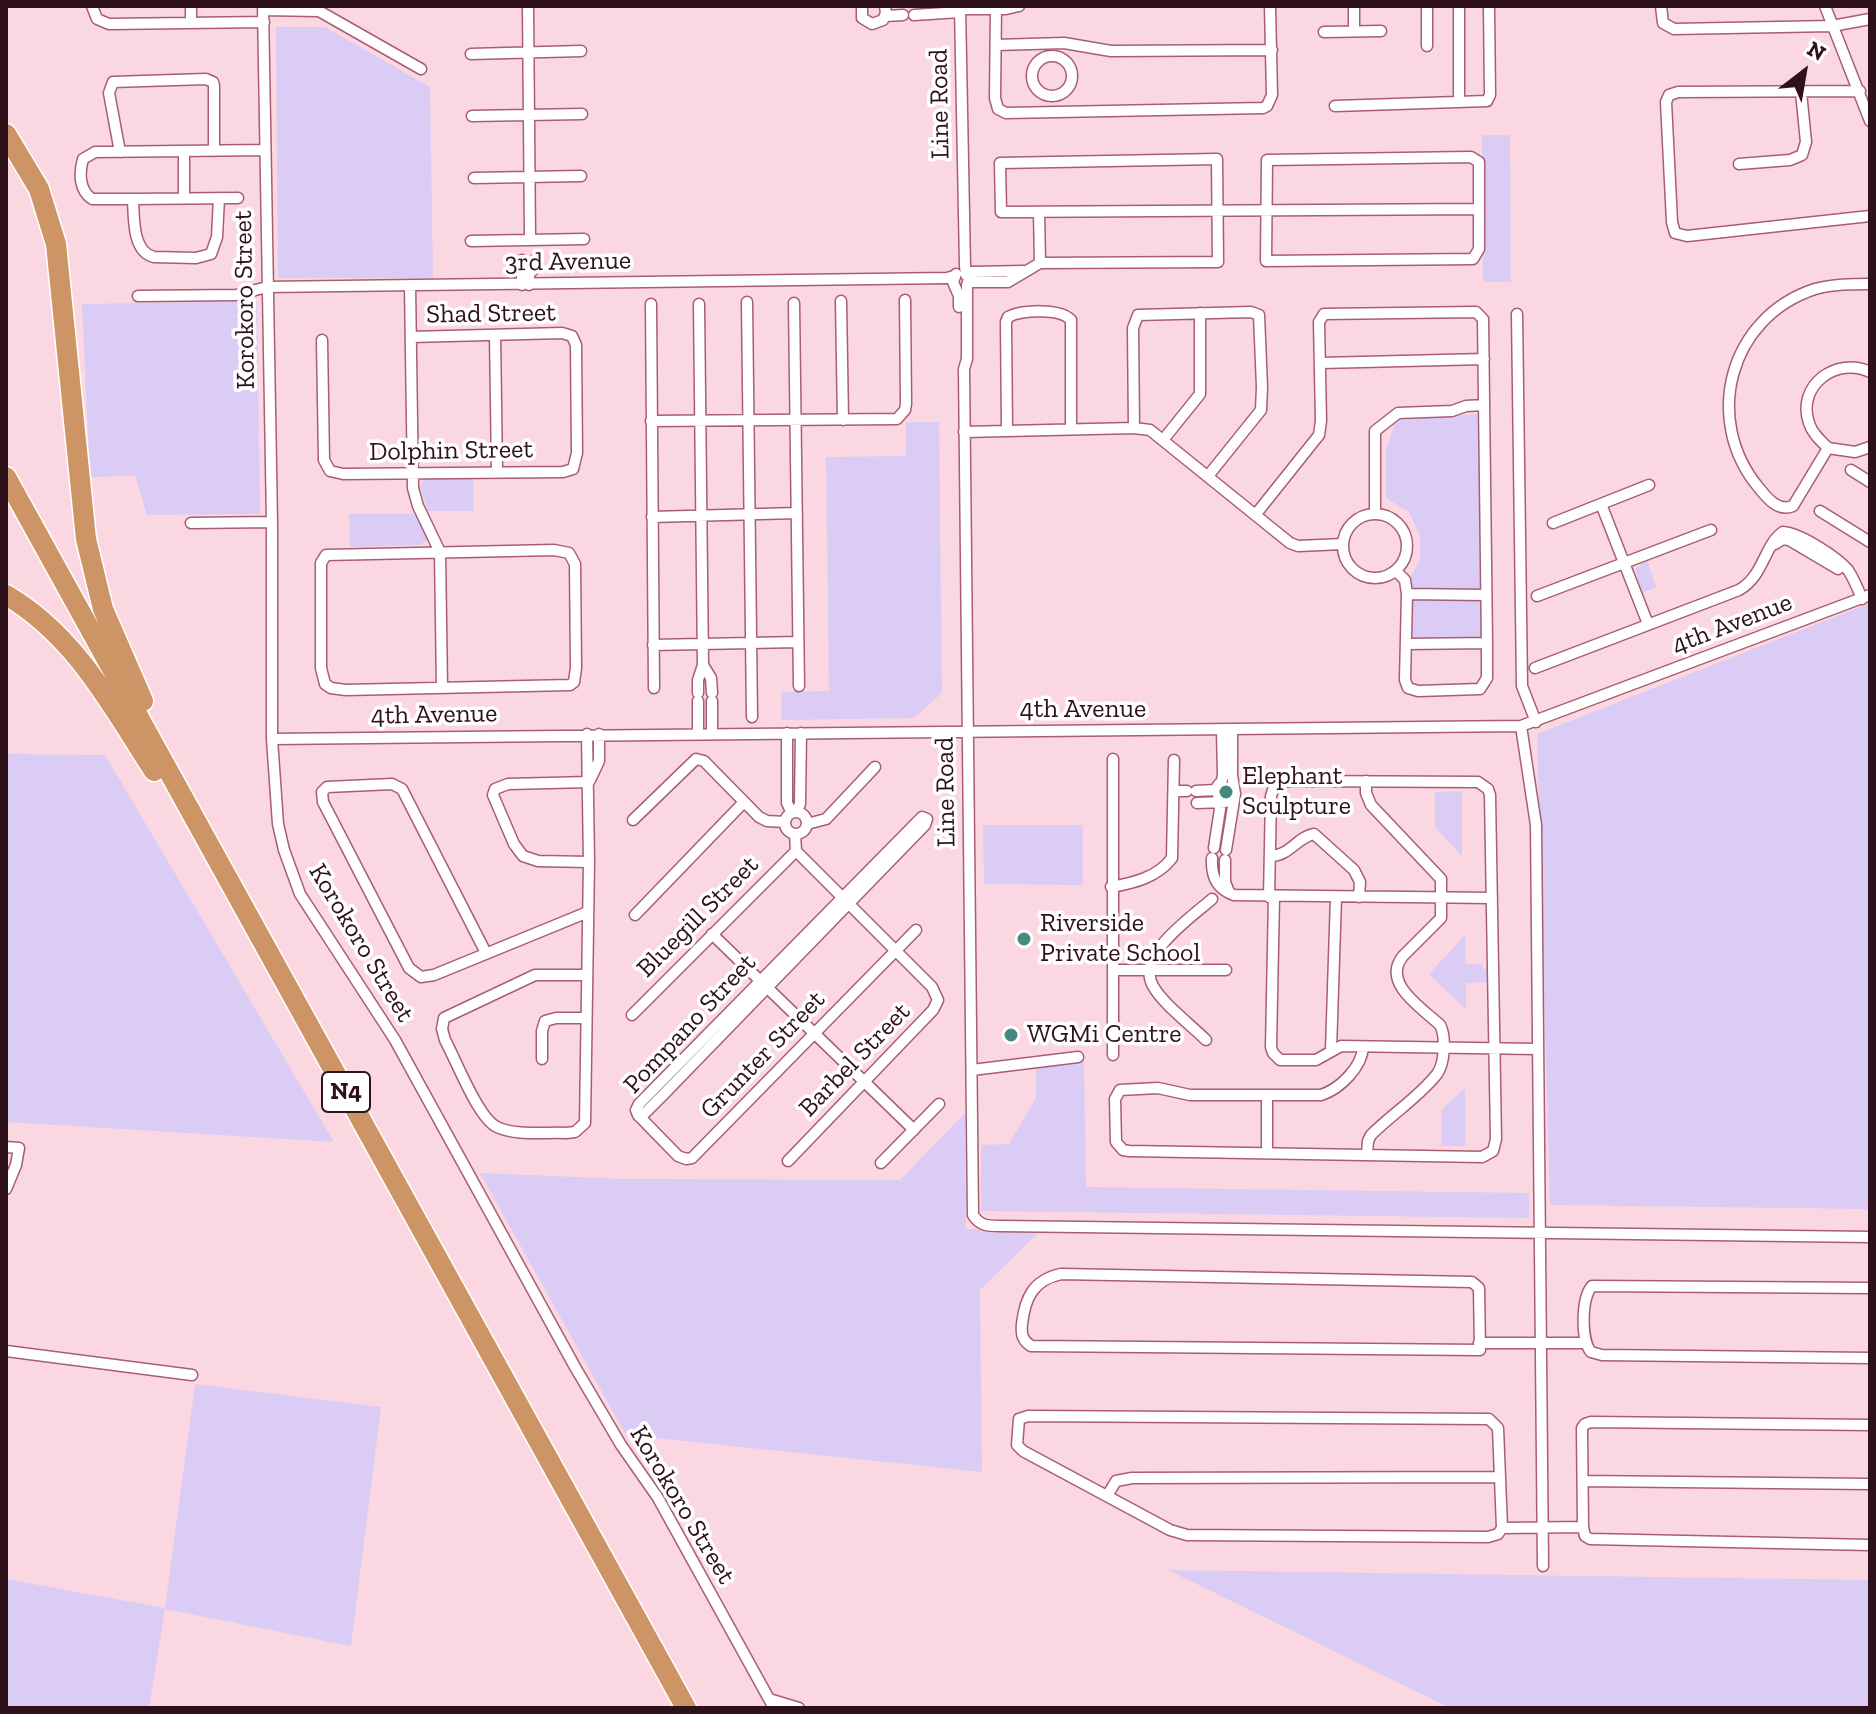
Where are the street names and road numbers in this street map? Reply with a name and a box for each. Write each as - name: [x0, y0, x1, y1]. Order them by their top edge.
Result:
- street label: Line Road: [923, 49, 957, 159]
- street label: Korokoro Street: [228, 210, 262, 390]
- street label: 3rd Avenue: [505, 245, 631, 279]
- street label: Shad Street: [426, 297, 556, 331]
- street label: Dolphin Street: [369, 434, 533, 468]
- street label: 4th Avenue: [1667, 587, 1797, 661]
- street label: 4th Avenue: [1020, 694, 1146, 726]
- street label: 4th Avenue: [370, 698, 498, 732]
- street label: Line Road: [929, 737, 963, 847]
- street label: Bluegill Street: [631, 850, 765, 984]
- street label: Korokoro Street: [302, 858, 420, 1028]
- street label: Pompano Street: [617, 948, 763, 1100]
- street label: Grunter Street: [694, 985, 832, 1125]
- street label: Barbel Street: [793, 996, 917, 1124]
- road number: N4: [322, 1072, 370, 1112]
- street label: Korokoro Street: [623, 1420, 741, 1590]

